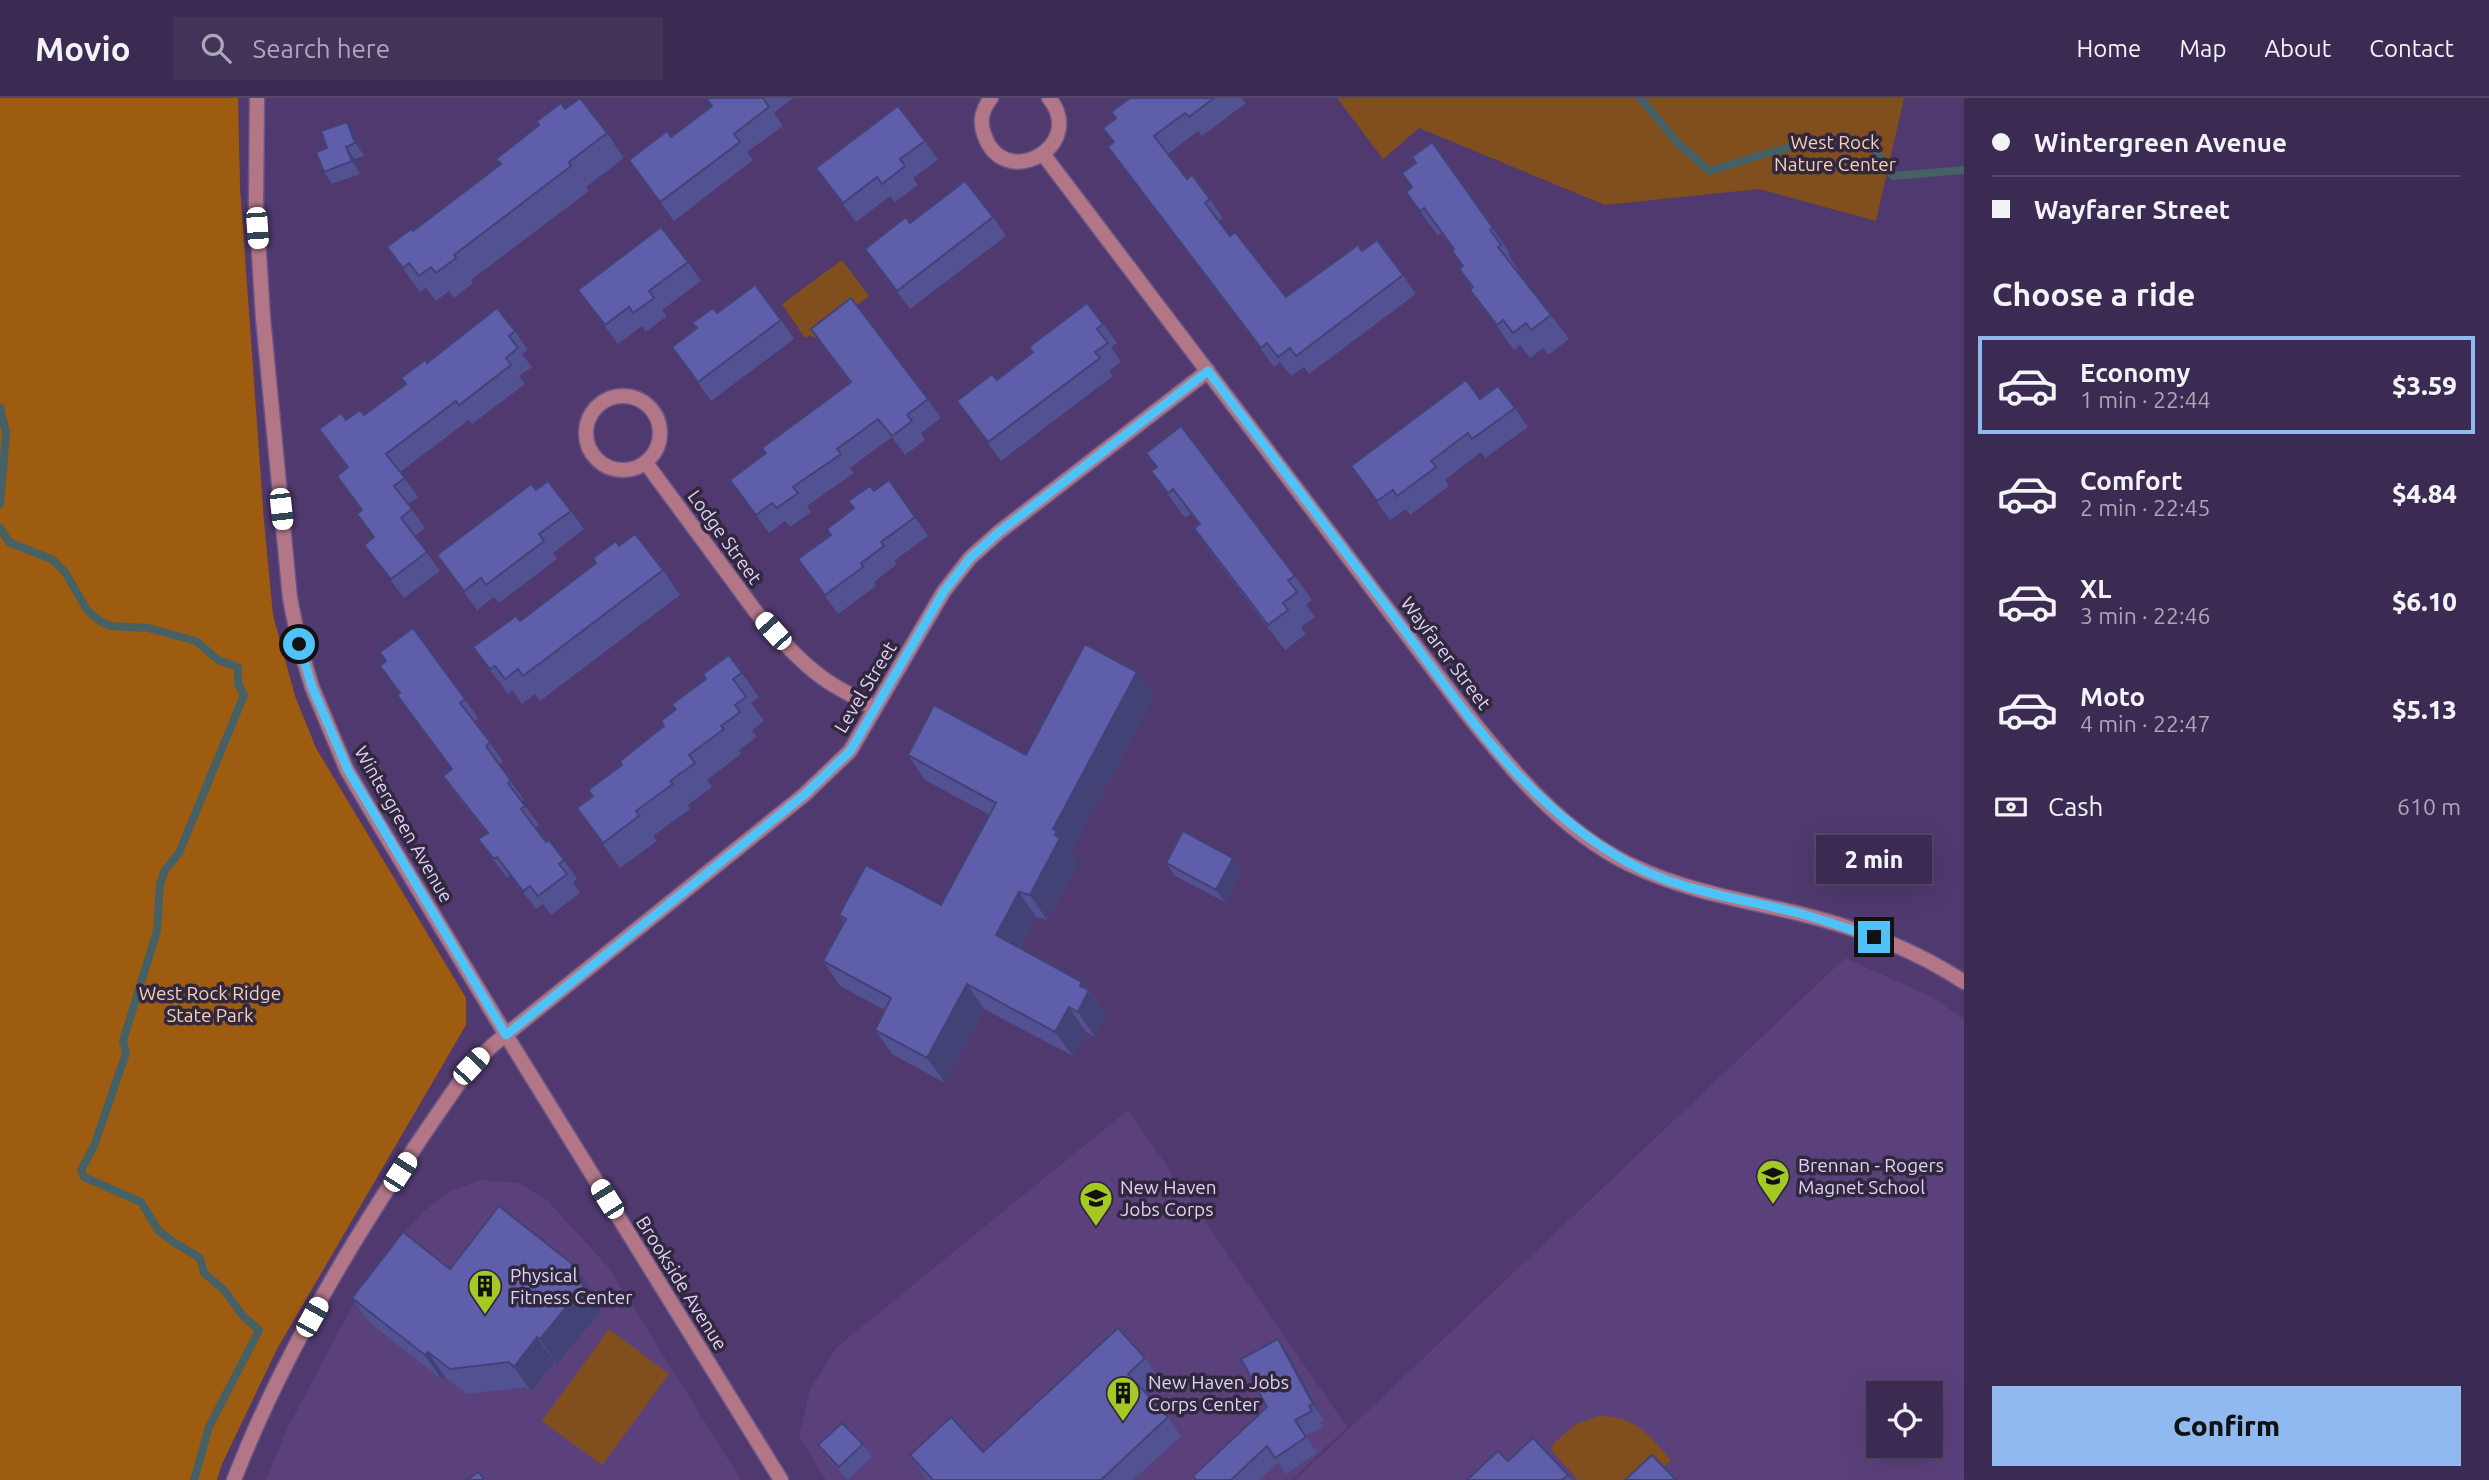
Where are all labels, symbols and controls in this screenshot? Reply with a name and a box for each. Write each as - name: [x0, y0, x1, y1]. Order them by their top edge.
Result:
- search box: [173, 17, 663, 80]
- icon: search: [197, 29, 235, 67]
- text: Movio: [35, 30, 131, 67]
- text: Search here: [253, 34, 390, 63]
- text: Home: [2076, 35, 2141, 62]
- text: Map: [2179, 35, 2226, 62]
- text: About: [2264, 35, 2331, 62]
- text: Contact: [2369, 35, 2454, 62]
- text: Wintergreen Avenue: [2034, 128, 2287, 157]
- park label: West Rock Nature Center: [1774, 131, 1896, 175]
- text: Wayfarer Street: [2034, 195, 2230, 224]
- car: [246, 206, 269, 250]
- text: Choose a ride: [1992, 276, 2195, 312]
- icon: car: [1996, 354, 2059, 417]
- text: Economy: [2080, 358, 2190, 387]
- text: $3.59: [2392, 371, 2457, 400]
- text: 1 min · 22:44: [2080, 387, 2211, 412]
- icon: car: [1996, 462, 2059, 525]
- text: Comfort: [2080, 466, 2183, 495]
- text: $4.84: [2392, 479, 2457, 508]
- street label: Lodge Street: [684, 486, 767, 589]
- car: [269, 487, 294, 531]
- text: 2 min · 22:45: [2080, 495, 2211, 520]
- icon: car: [1996, 570, 2059, 633]
- text: XL: [2080, 574, 2111, 603]
- text: $6.10: [2392, 587, 2457, 616]
- street label: Wayfarer Street: [1396, 592, 1496, 714]
- text: 3 min · 22:46: [2080, 603, 2211, 628]
- car: [752, 608, 795, 654]
- route start: [283, 628, 315, 660]
- street label: Level Street: [829, 637, 901, 736]
- icon: car: [1996, 678, 2059, 741]
- text: Moto: [2080, 682, 2145, 711]
- text: $5.13: [2392, 695, 2457, 724]
- text: 4 min · 22:47: [2080, 711, 2211, 736]
- street label: Wintergreen Avenue: [350, 742, 458, 906]
- icon: cash: [1992, 788, 2030, 826]
- text: Cash: [2048, 792, 2103, 821]
- text: 610 m: [2397, 794, 2461, 819]
- callout: 2 min: [1816, 836, 1932, 884]
- text: 2 min: [1845, 847, 1903, 872]
- route end: [1858, 921, 1890, 953]
- park label: West Rock Ridge State Park: [139, 982, 281, 1026]
- car: [449, 1043, 494, 1089]
- car: [380, 1149, 421, 1195]
- place label: Brennan - Rogers Magnet School: [1798, 1154, 1944, 1198]
- school or university icon: Brennan - Rogers Magnet School: [1754, 1157, 1792, 1206]
- car: [587, 1176, 628, 1222]
- place label: New Haven Jobs Corps: [1120, 1176, 1217, 1220]
- school or university icon: New Haven Jobs Corps: [1077, 1179, 1115, 1228]
- street label: Brookside Avenue: [632, 1212, 732, 1354]
- place label: Physical Fitness Center: [510, 1264, 632, 1308]
- building icon: Physical Fitness Center: [466, 1267, 504, 1316]
- car: [293, 1294, 332, 1340]
- place label: New Haven Jobs Corps Center: [1148, 1371, 1289, 1415]
- building icon: New Haven Jobs Corps Center: [1104, 1374, 1142, 1423]
- map controls: [1866, 1381, 1943, 1458]
- button: locate: [1866, 1381, 1943, 1458]
- button: Confirm: [1992, 1386, 2461, 1466]

